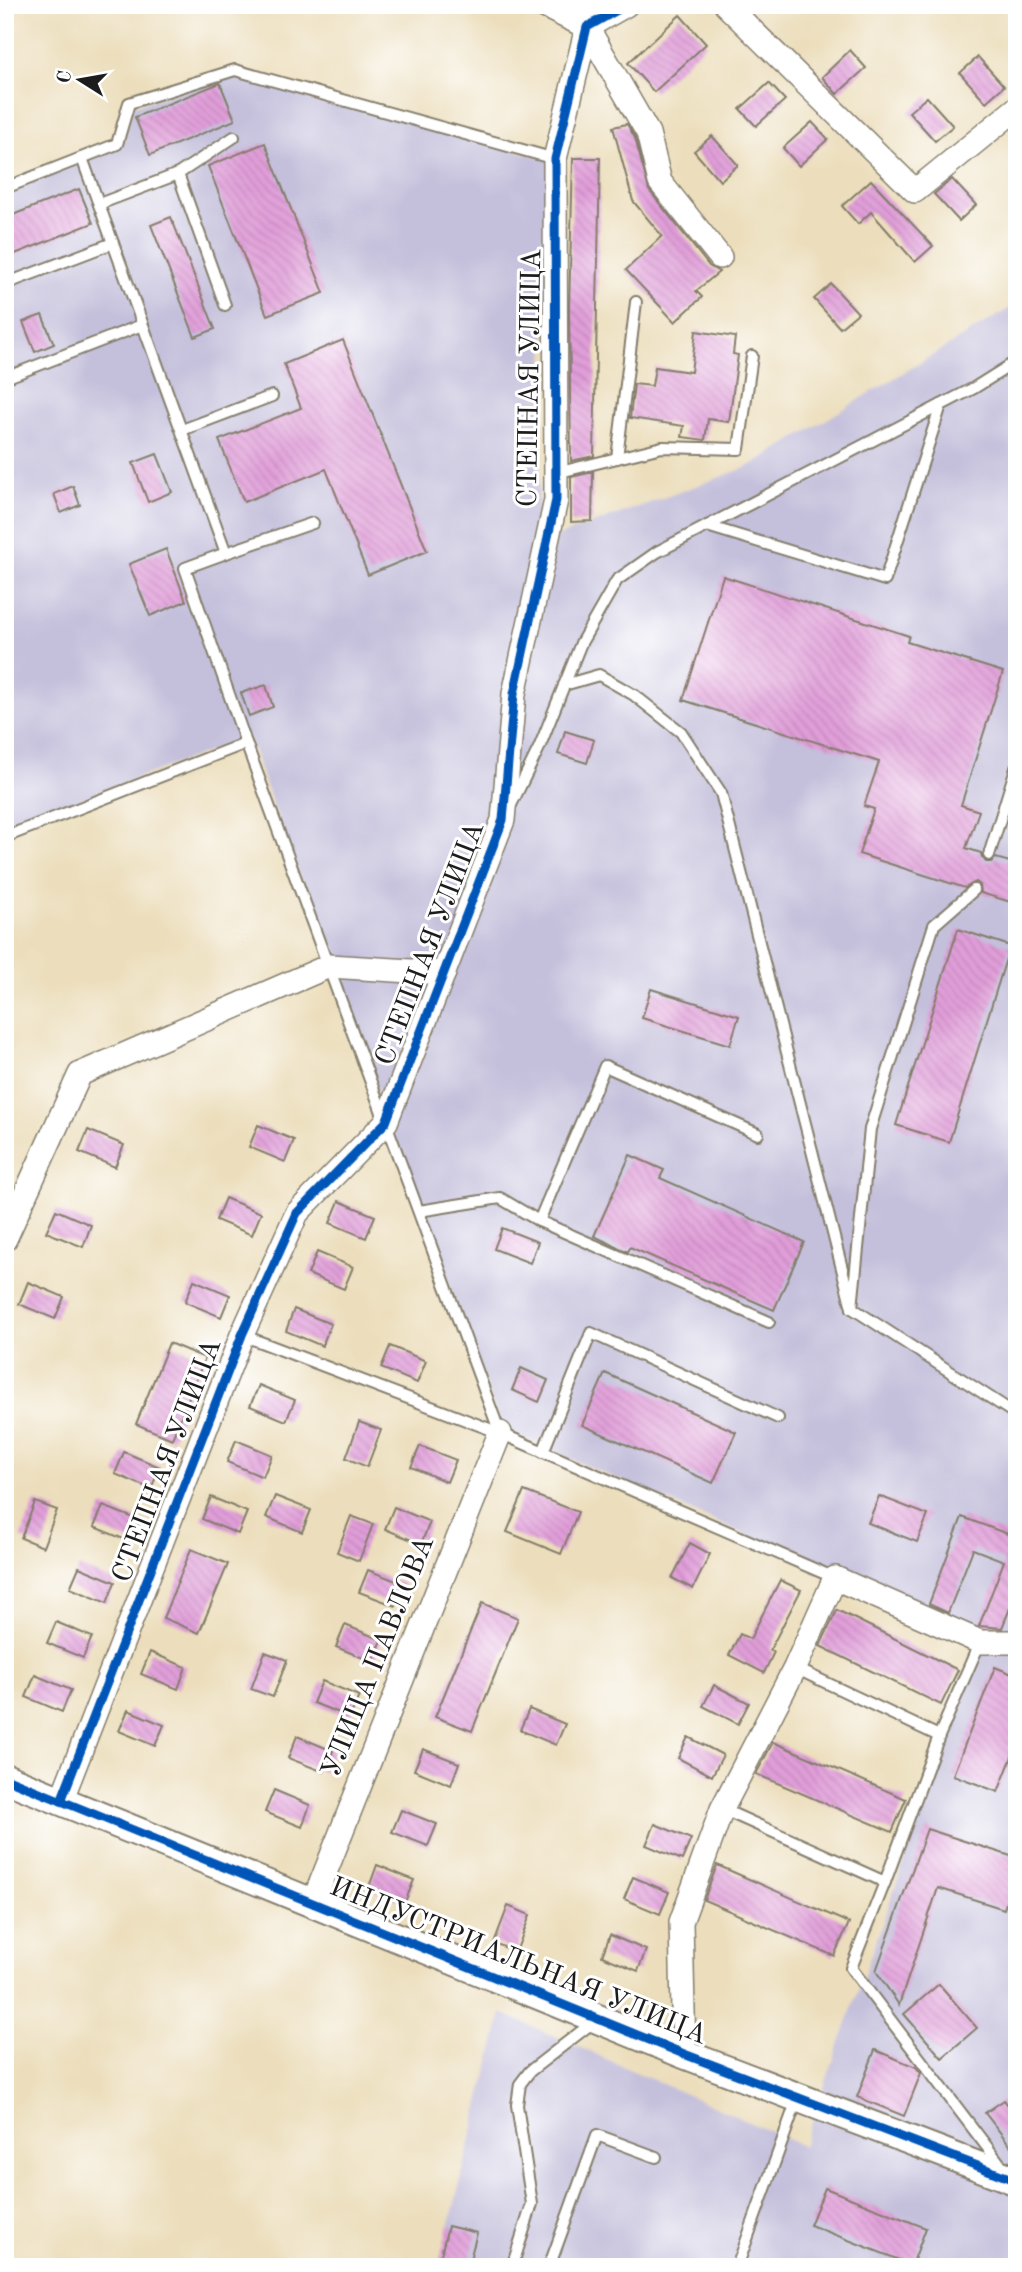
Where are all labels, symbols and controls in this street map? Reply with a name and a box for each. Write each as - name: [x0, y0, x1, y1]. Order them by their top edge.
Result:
- north arrow: [46, 46, 116, 116]
- text: С: [55, 69, 76, 85]
- street label: СТЕПНАЯ УЛИЦА: [515, 248, 547, 508]
- street label: СТЕПНАЯ УЛИЦА: [372, 818, 490, 1070]
- street label: СТЕПНАЯ УЛИЦА: [109, 1335, 227, 1587]
- street label: УЛИЦА ПАВЛОВА: [318, 1532, 440, 1782]
- street label: ИНДУСТРИАЛЬНАЯ УЛИЦА: [325, 1873, 711, 2051]

